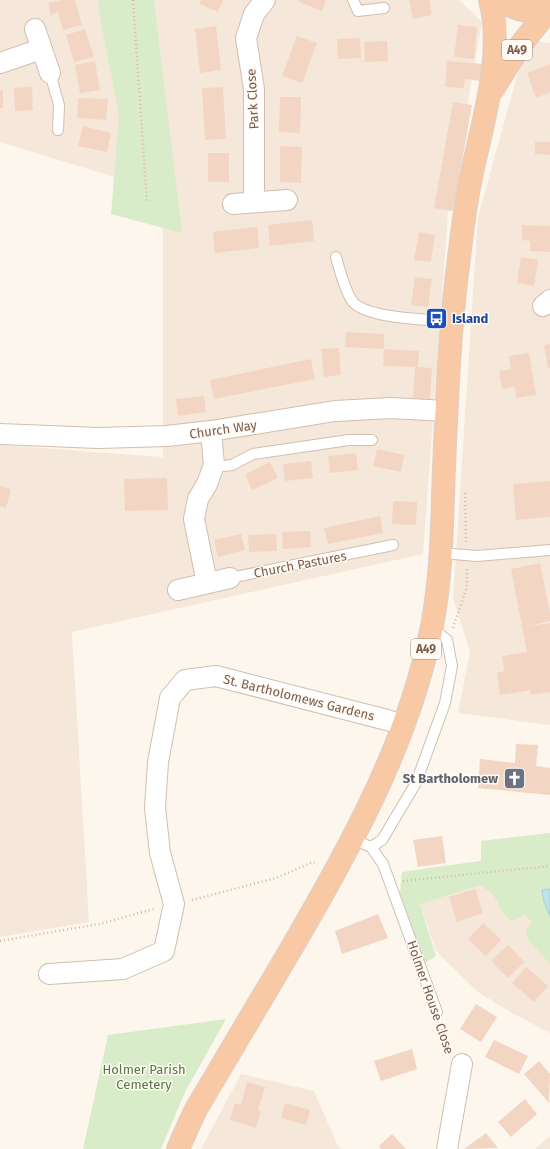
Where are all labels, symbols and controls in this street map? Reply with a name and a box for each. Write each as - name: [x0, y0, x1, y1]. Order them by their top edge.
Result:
- road number: A49: [502, 40, 532, 60]
- street label: Park Close: [243, 68, 262, 130]
- bus stop icon: Island: [424, 305, 450, 331]
- place label: Island: [452, 311, 488, 326]
- street label: Church Way: [188, 417, 258, 442]
- street label: Church Pastures: [252, 548, 348, 581]
- road number: A49: [411, 639, 441, 659]
- street label: St. Bartholomews Gardens: [222, 671, 376, 724]
- church icon: St Bartholomew: [501, 765, 527, 791]
- place label: St Bartholomew: [403, 771, 498, 786]
- street label: Holmer House Close: [404, 938, 457, 1056]
- park label: Holmer Parish Cemetery: [102, 1062, 186, 1092]

